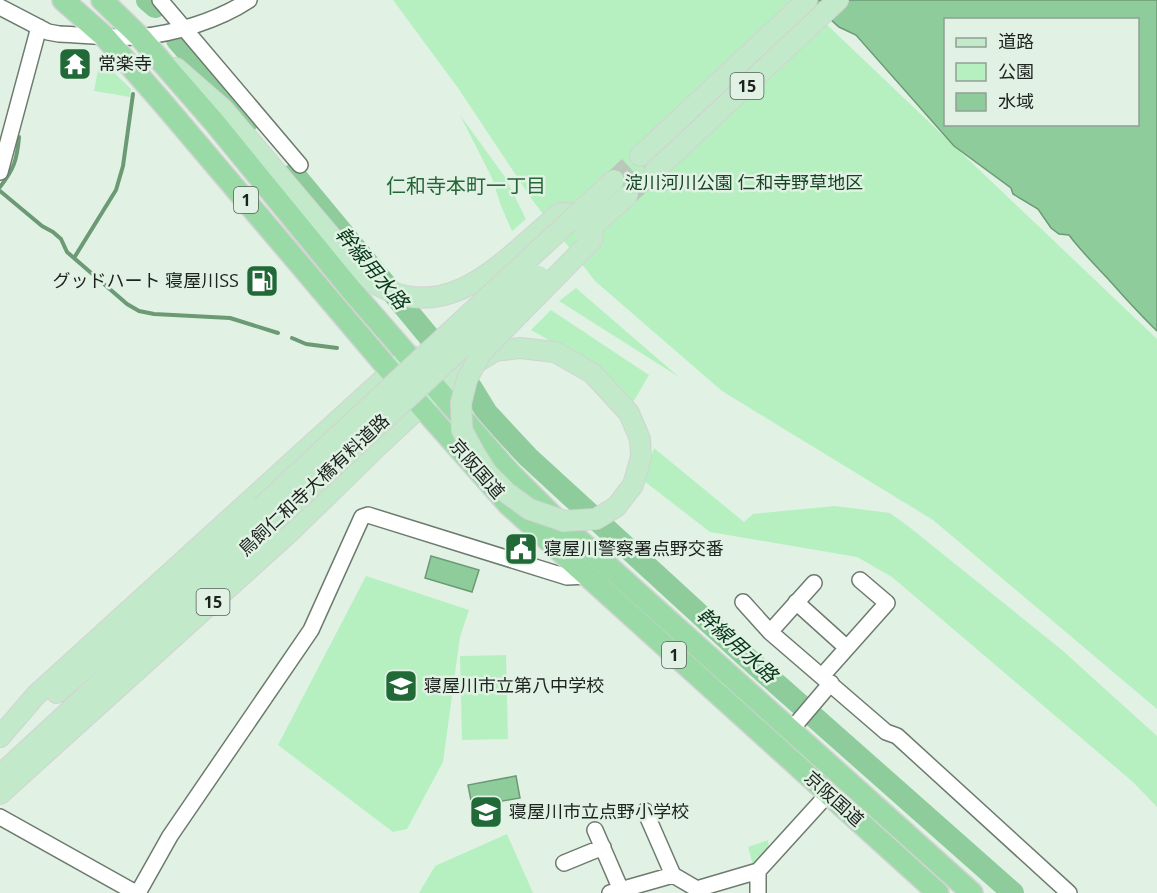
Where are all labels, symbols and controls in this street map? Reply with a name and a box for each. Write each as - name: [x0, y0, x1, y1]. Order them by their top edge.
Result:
- legend: [944, 18, 1139, 126]
- text: 道路: [998, 29, 1034, 53]
- temple icon: 常楽寺: [57, 46, 93, 82]
- place label: 常楽寺: [98, 51, 152, 75]
- text: 公園: [998, 59, 1034, 83]
- road number: 15: [730, 73, 764, 99]
- text: 水域: [998, 89, 1034, 113]
- park label: 淀川河川公園 仁和寺野草地区: [625, 170, 863, 194]
- district label: 仁和寺本町一丁目: [386, 172, 546, 199]
- road number: 1: [234, 187, 258, 213]
- water label: 幹線用水路: [330, 221, 416, 316]
- fuel station icon: グッドハート 寝屋川SS: [244, 263, 280, 299]
- place label: グッドハート 寝屋川SS: [53, 268, 239, 292]
- street label: 鳥飼仁和寺大橋有料道路: [233, 408, 394, 561]
- street label: 京阪国道: [445, 433, 510, 503]
- public building icon: 寝屋川警察署点野交番: [503, 531, 539, 567]
- place label: 寝屋川警察署点野交番: [544, 536, 724, 560]
- road number: 15: [196, 589, 230, 615]
- water label: 幹線用水路: [691, 601, 785, 689]
- road number: 1: [662, 642, 686, 668]
- school or university icon: 寝屋川市立第八中学校: [383, 668, 419, 704]
- place label: 寝屋川市立第八中学校: [424, 673, 604, 697]
- street label: 京阪国道: [800, 765, 869, 831]
- school or university icon: 寝屋川市立点野小学校: [468, 794, 504, 830]
- place label: 寝屋川市立点野小学校: [509, 799, 689, 823]

